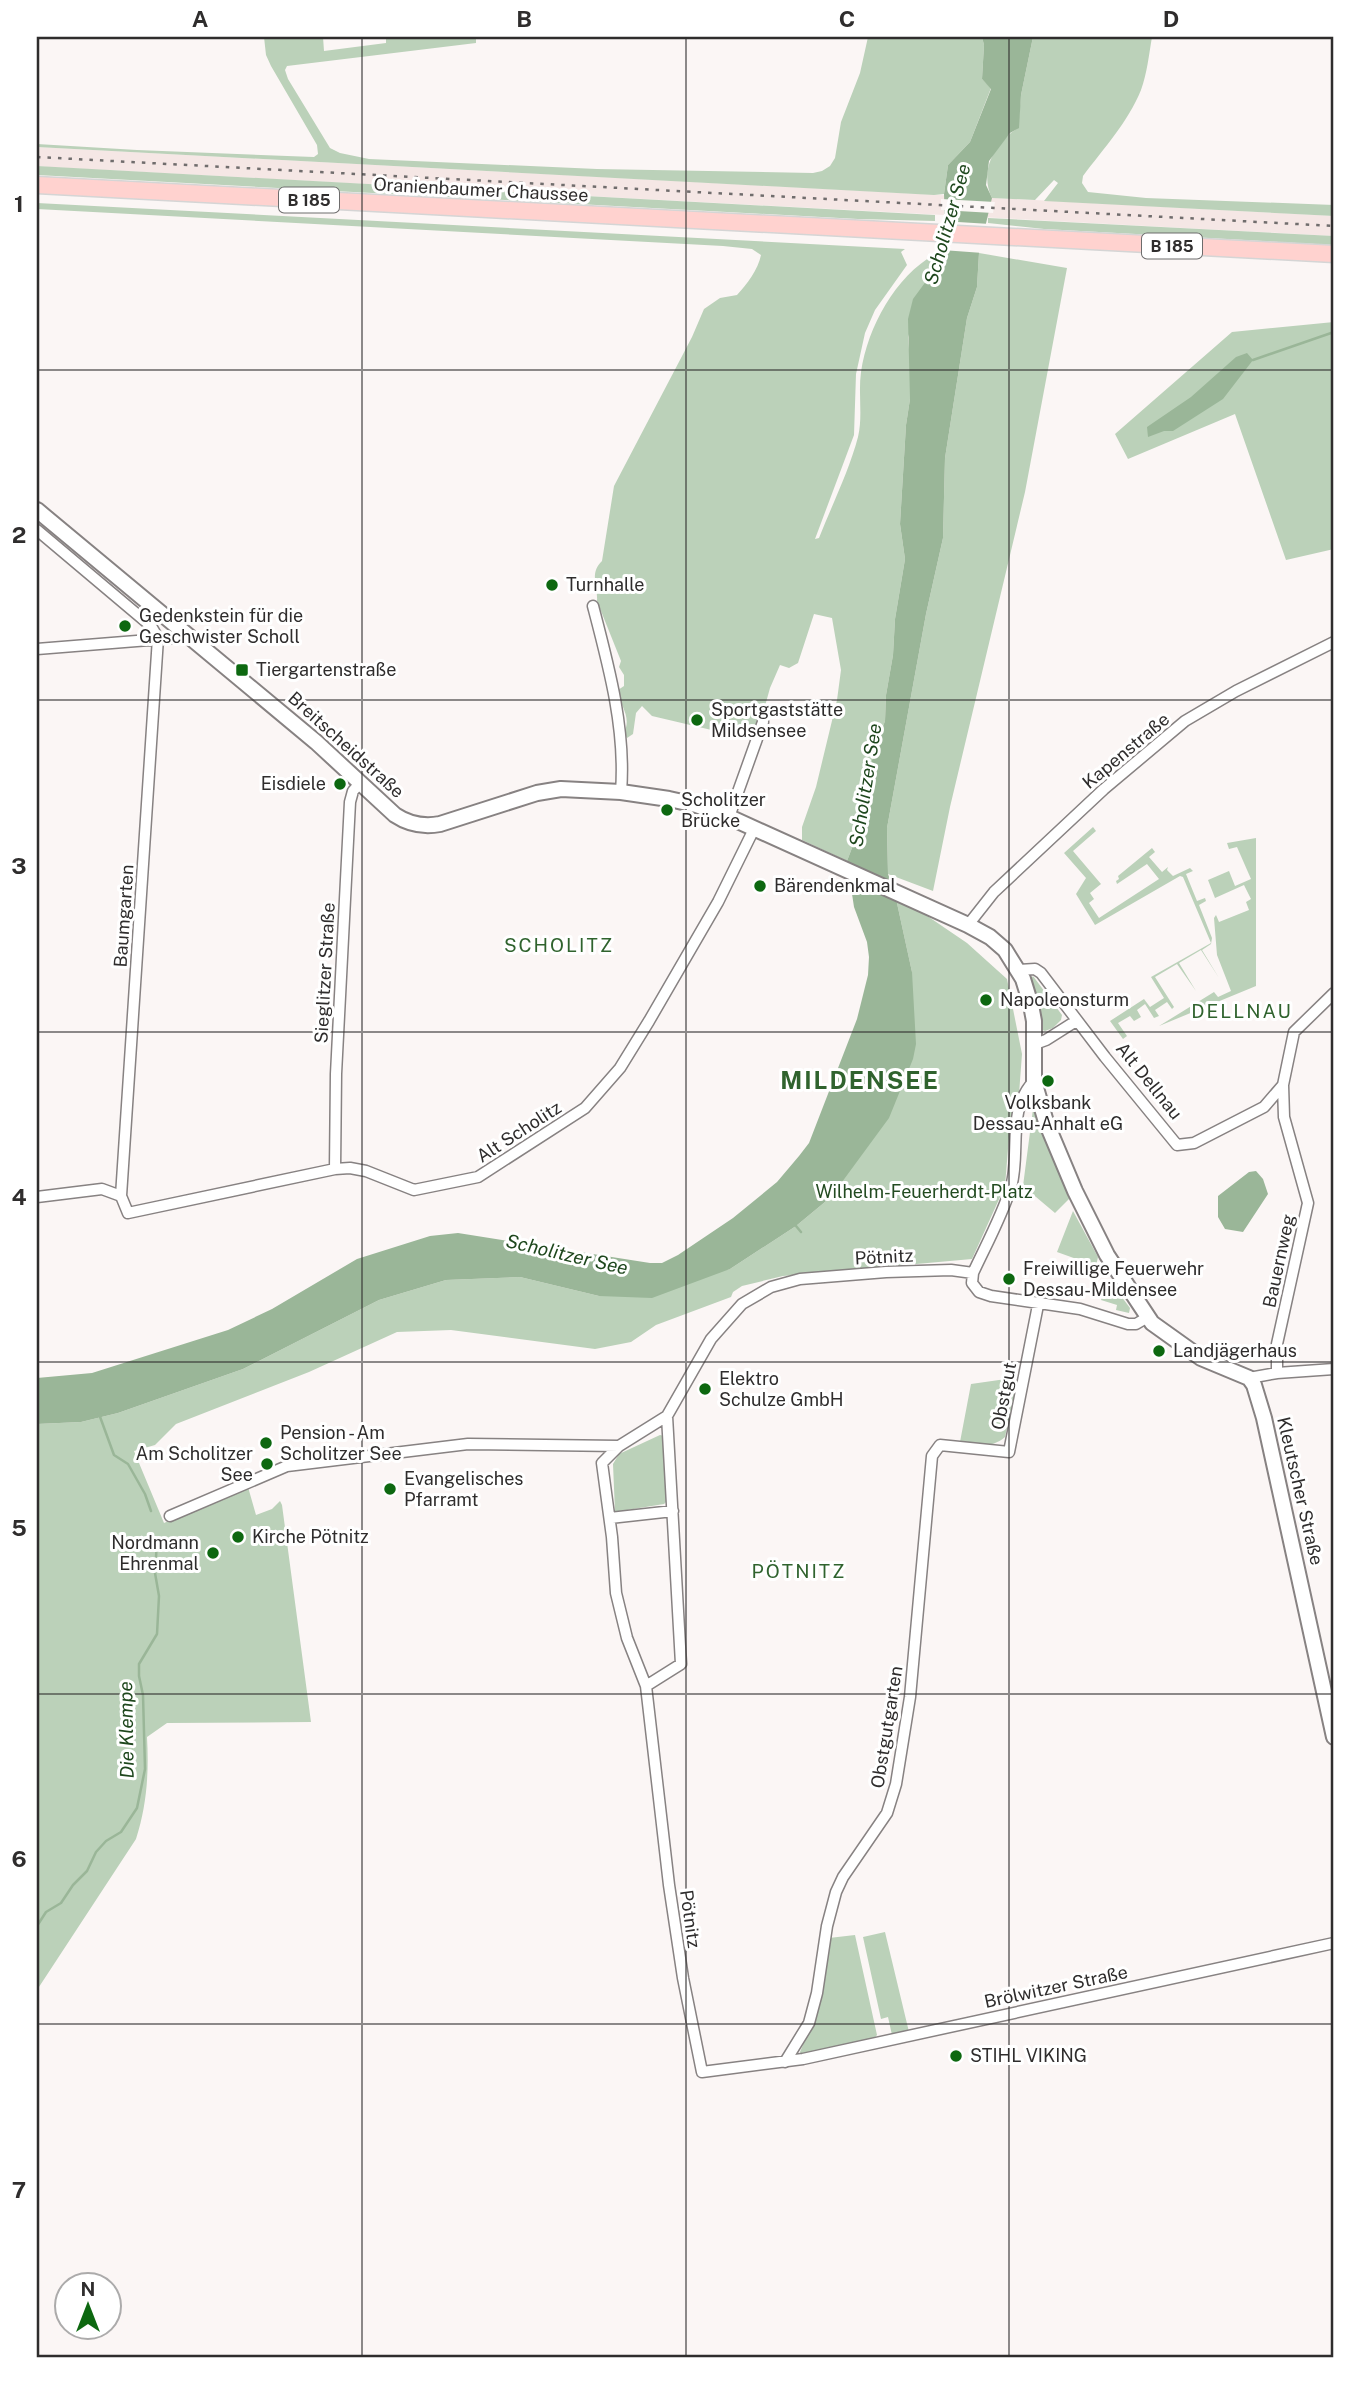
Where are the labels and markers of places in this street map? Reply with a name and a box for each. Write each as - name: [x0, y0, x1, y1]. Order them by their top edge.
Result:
- place label: Turnhalle: [566, 574, 644, 595]
- marker: Turnhalle: [544, 577, 560, 593]
- place label: Gedenkstein für die Geschwister Scholl: [139, 605, 303, 647]
- marker: Gedenkstein für die Geschwister Scholl: [117, 618, 133, 634]
- place label: Tiergartenstraße: [256, 659, 396, 680]
- marker: Tiergartenstraße: [234, 662, 250, 678]
- place label: Sportgaststätte Mildsensee: [711, 699, 843, 741]
- marker: Sportgaststätte Mildsensee: [689, 712, 705, 728]
- place label: Eisdiele: [261, 773, 326, 794]
- marker: Eisdiele: [332, 776, 348, 792]
- place label: Scholitzer Brücke: [681, 789, 766, 831]
- marker: Scholitzer Brücke: [659, 802, 675, 818]
- place label: Bärendenkmal: [774, 875, 896, 896]
- marker: Bärendenkmal: [752, 878, 768, 894]
- place label: Napoleonsturm: [1000, 989, 1129, 1010]
- marker: Napoleonsturm: [978, 992, 994, 1008]
- marker: Volksbank Dessau-Anhalt eG: [1040, 1073, 1056, 1089]
- place label: Volksbank Dessau-Anhalt eG: [973, 1092, 1123, 1134]
- place label: Freiwillige Feuerwehr Dessau-Mildensee: [1023, 1258, 1204, 1300]
- marker: Freiwillige Feuerwehr Dessau-Mildensee: [1001, 1271, 1017, 1287]
- place label: Landjägerhaus: [1173, 1340, 1297, 1361]
- marker: Landjägerhaus: [1151, 1343, 1167, 1359]
- place label: Elektro Schulze GmbH: [719, 1368, 843, 1410]
- marker: Elektro Schulze GmbH: [697, 1381, 713, 1397]
- place label: Pension - Am Scholitzer See: [280, 1422, 402, 1464]
- marker: Pension - Am Scholitzer See: [258, 1435, 274, 1451]
- place label: Am Scholitzer See: [135, 1443, 253, 1485]
- marker: Am Scholitzer See: [259, 1456, 275, 1472]
- place label: Evangelisches Pfarramt: [404, 1468, 523, 1510]
- marker: Evangelisches Pfarramt: [382, 1481, 398, 1497]
- place label: Kirche Pötnitz: [252, 1526, 369, 1547]
- marker: Kirche Pötnitz: [230, 1529, 246, 1545]
- place label: Nordmann Ehrenmal: [111, 1532, 199, 1574]
- marker: Nordmann Ehrenmal: [205, 1545, 221, 1561]
- place label: STIHL VIKING: [970, 2045, 1087, 2066]
- marker: STIHL VIKING: [948, 2048, 964, 2064]

